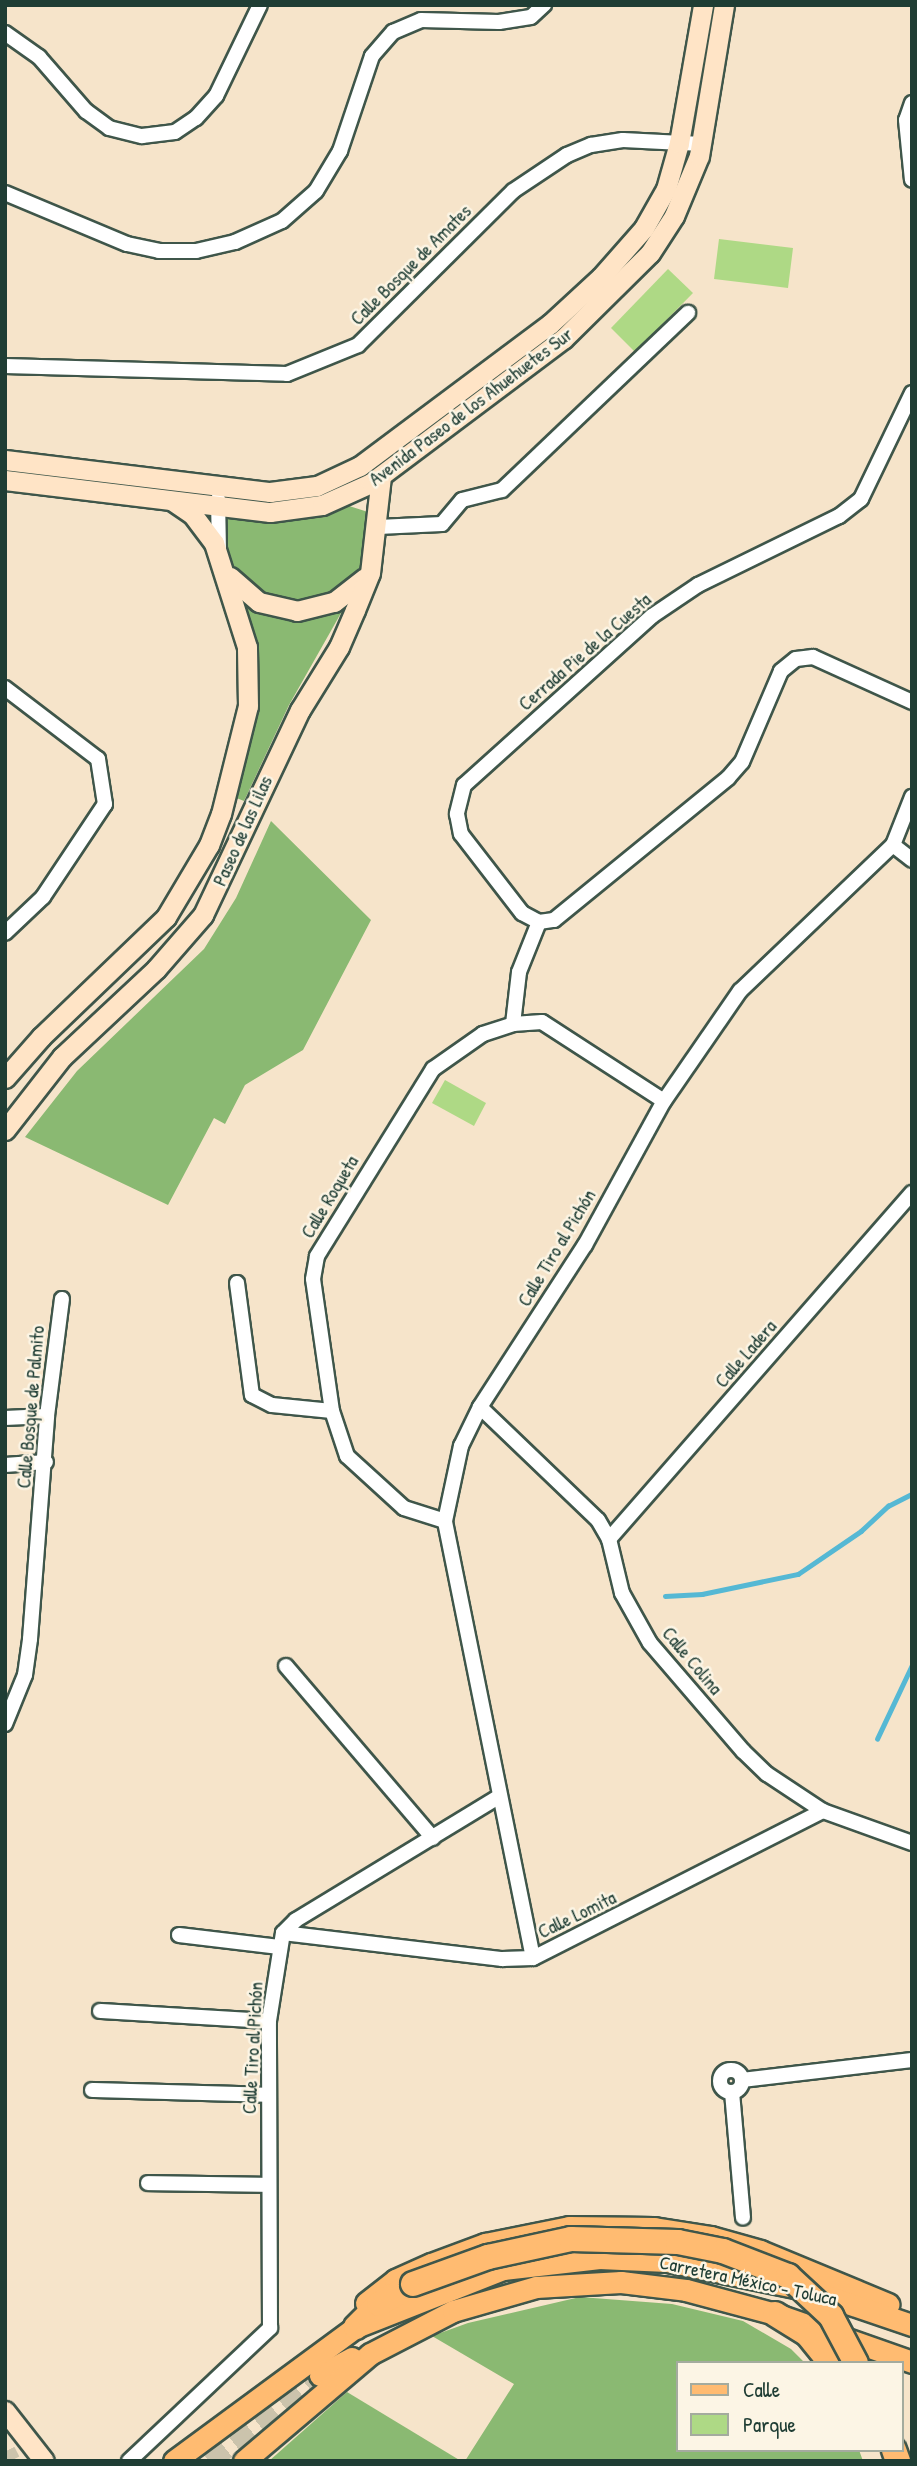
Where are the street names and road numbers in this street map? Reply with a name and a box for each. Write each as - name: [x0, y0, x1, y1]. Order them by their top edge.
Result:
- street label: Calle Bosque de Amates: [346, 200, 476, 330]
- street label: Avenida Paseo de los Ahuehuetes Sur: [365, 323, 577, 491]
- street label: Cerrada Pie de la Cuesta: [514, 588, 656, 716]
- street label: Paseo de las Lilas: [209, 772, 277, 890]
- street label: Calle Roqueta: [296, 1152, 364, 1242]
- street label: Calle Tiro al Pichón: [513, 1185, 601, 1311]
- street label: Calle Ladera: [710, 1315, 782, 1393]
- street label: Calle Bosque de Palmito: [13, 1325, 49, 1489]
- street label: Calle Colina: [657, 1622, 727, 1700]
- street label: Calle Lomita: [534, 1886, 620, 1944]
- street label: Calle Tiro al Pichón: [238, 1981, 268, 2115]
- street label: Carretera México - Toluca: [657, 2251, 839, 2311]

